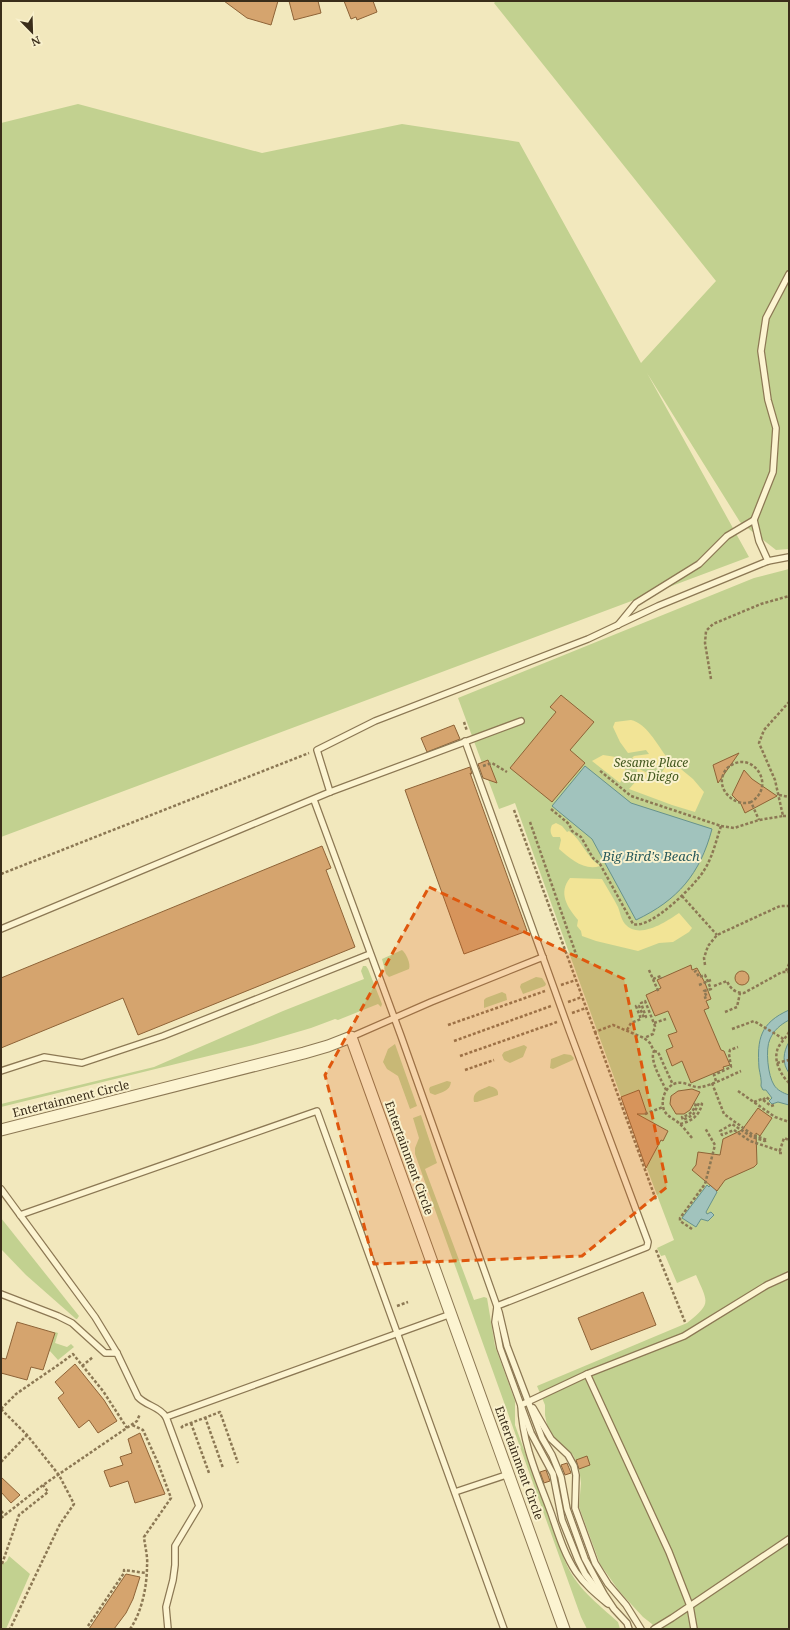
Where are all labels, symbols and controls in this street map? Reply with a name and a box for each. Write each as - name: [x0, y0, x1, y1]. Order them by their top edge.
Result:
- north arrow: [12, 12, 52, 52]
- text: N: [29, 33, 43, 50]
- park label: Sesame Place San Diego: [614, 754, 688, 785]
- water label: Big Bird's Beach: [601, 847, 700, 865]
- street label: Entertainment Circle: [11, 1076, 131, 1121]
- street label: Entertainment Circle: [381, 1099, 438, 1217]
- street label: Entertainment Circle: [491, 1404, 548, 1522]

